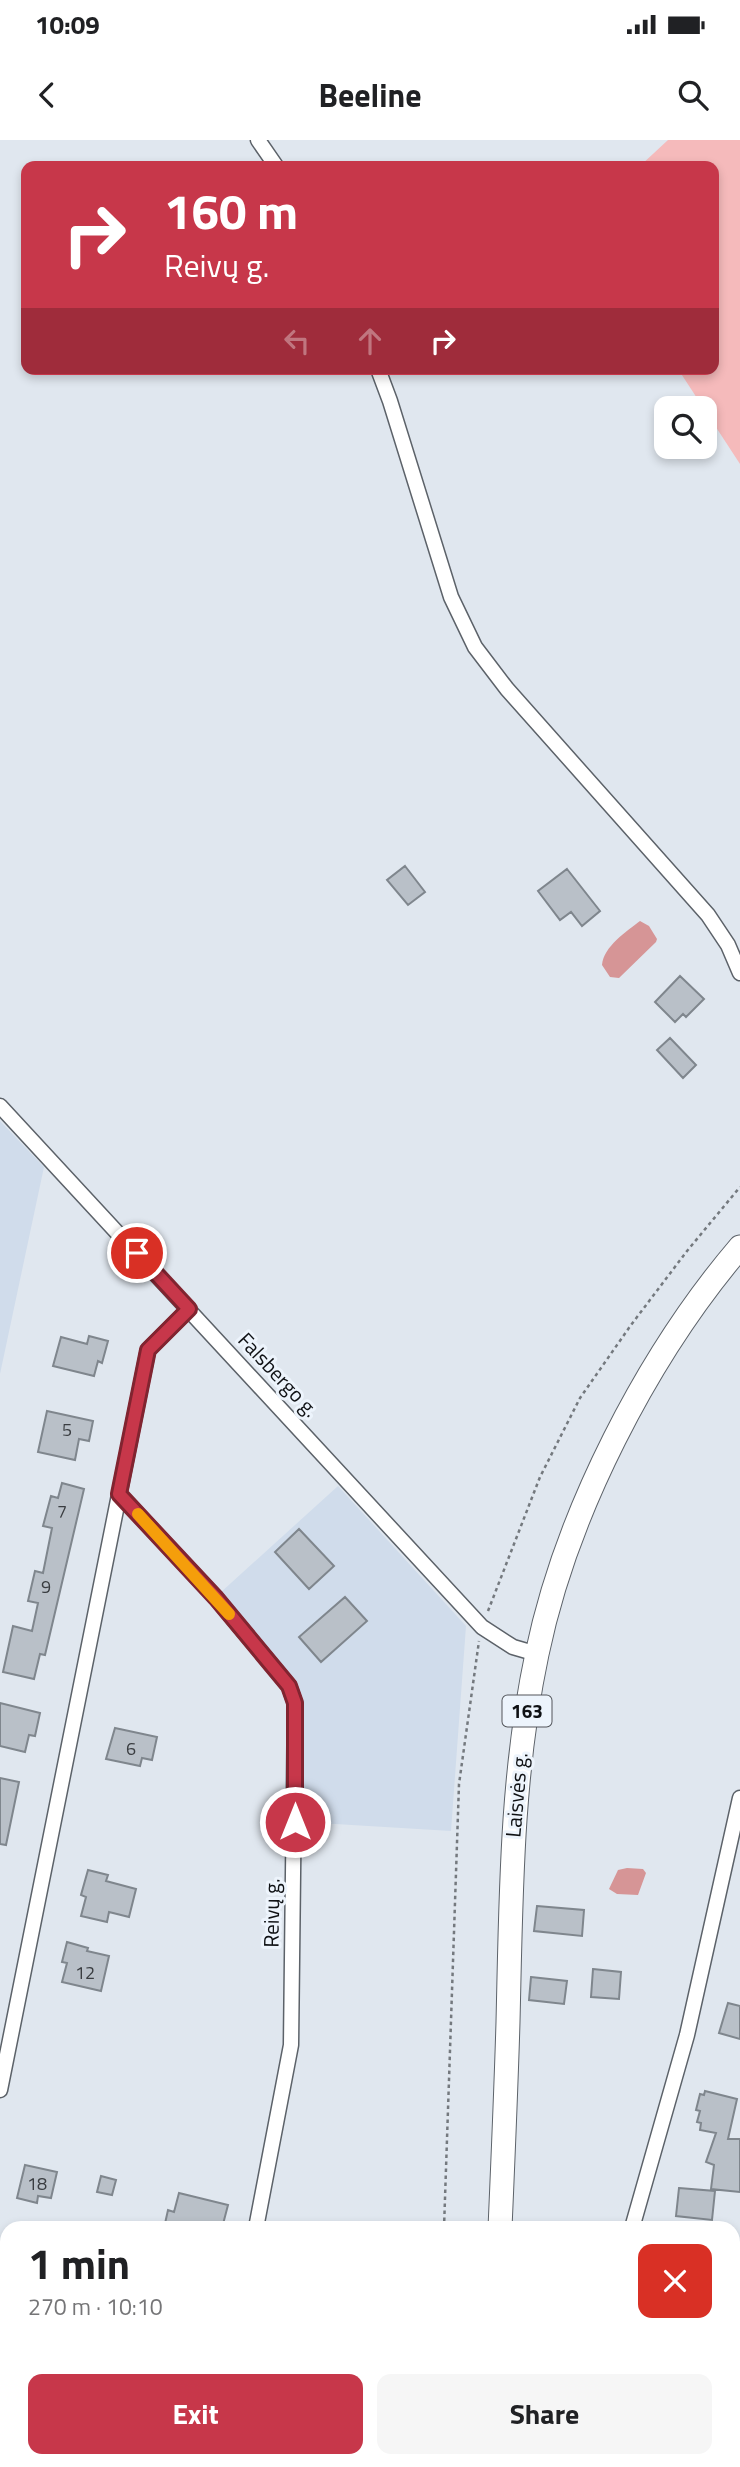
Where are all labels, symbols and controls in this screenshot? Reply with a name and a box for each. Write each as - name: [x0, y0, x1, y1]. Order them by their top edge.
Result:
- text: 10:09: [35, 5, 100, 44]
- text: Beeline: [318, 71, 422, 119]
- icon: back: [28, 76, 66, 114]
- icon: search: [674, 76, 712, 114]
- text: 160 m: [164, 173, 298, 248]
- icon: right: [49, 189, 140, 280]
- text: Reivų g.: [164, 241, 269, 289]
- icon: left: [278, 322, 316, 360]
- icon: ahead: [351, 322, 389, 360]
- icon: right: [424, 322, 462, 360]
- map controls: [654, 396, 717, 459]
- button: search: [654, 396, 717, 459]
- pin: [107, 1223, 167, 1283]
- icon: arrive: [118, 1234, 156, 1272]
- street label: Falsbergo g.: [231, 1325, 327, 1424]
- house number: 5: [62, 1416, 72, 1443]
- house number: 7: [57, 1498, 67, 1525]
- house number: 9: [41, 1573, 51, 1600]
- road number: 163: [503, 1695, 552, 1726]
- house number: 6: [126, 1735, 136, 1762]
- street label: Laisvės g.: [496, 1751, 536, 1839]
- position arrow: [258, 1785, 332, 1859]
- street label: Reivų g.: [254, 1878, 288, 1948]
- house number: 12: [75, 1959, 95, 1986]
- house number: 18: [27, 2170, 47, 2197]
- text: 1 min: [28, 2231, 130, 2295]
- button: close: [638, 2244, 712, 2318]
- text: 270 m · 10:10: [28, 2289, 163, 2324]
- button: Exit: [28, 2374, 363, 2454]
- button: Share: [377, 2374, 712, 2454]

